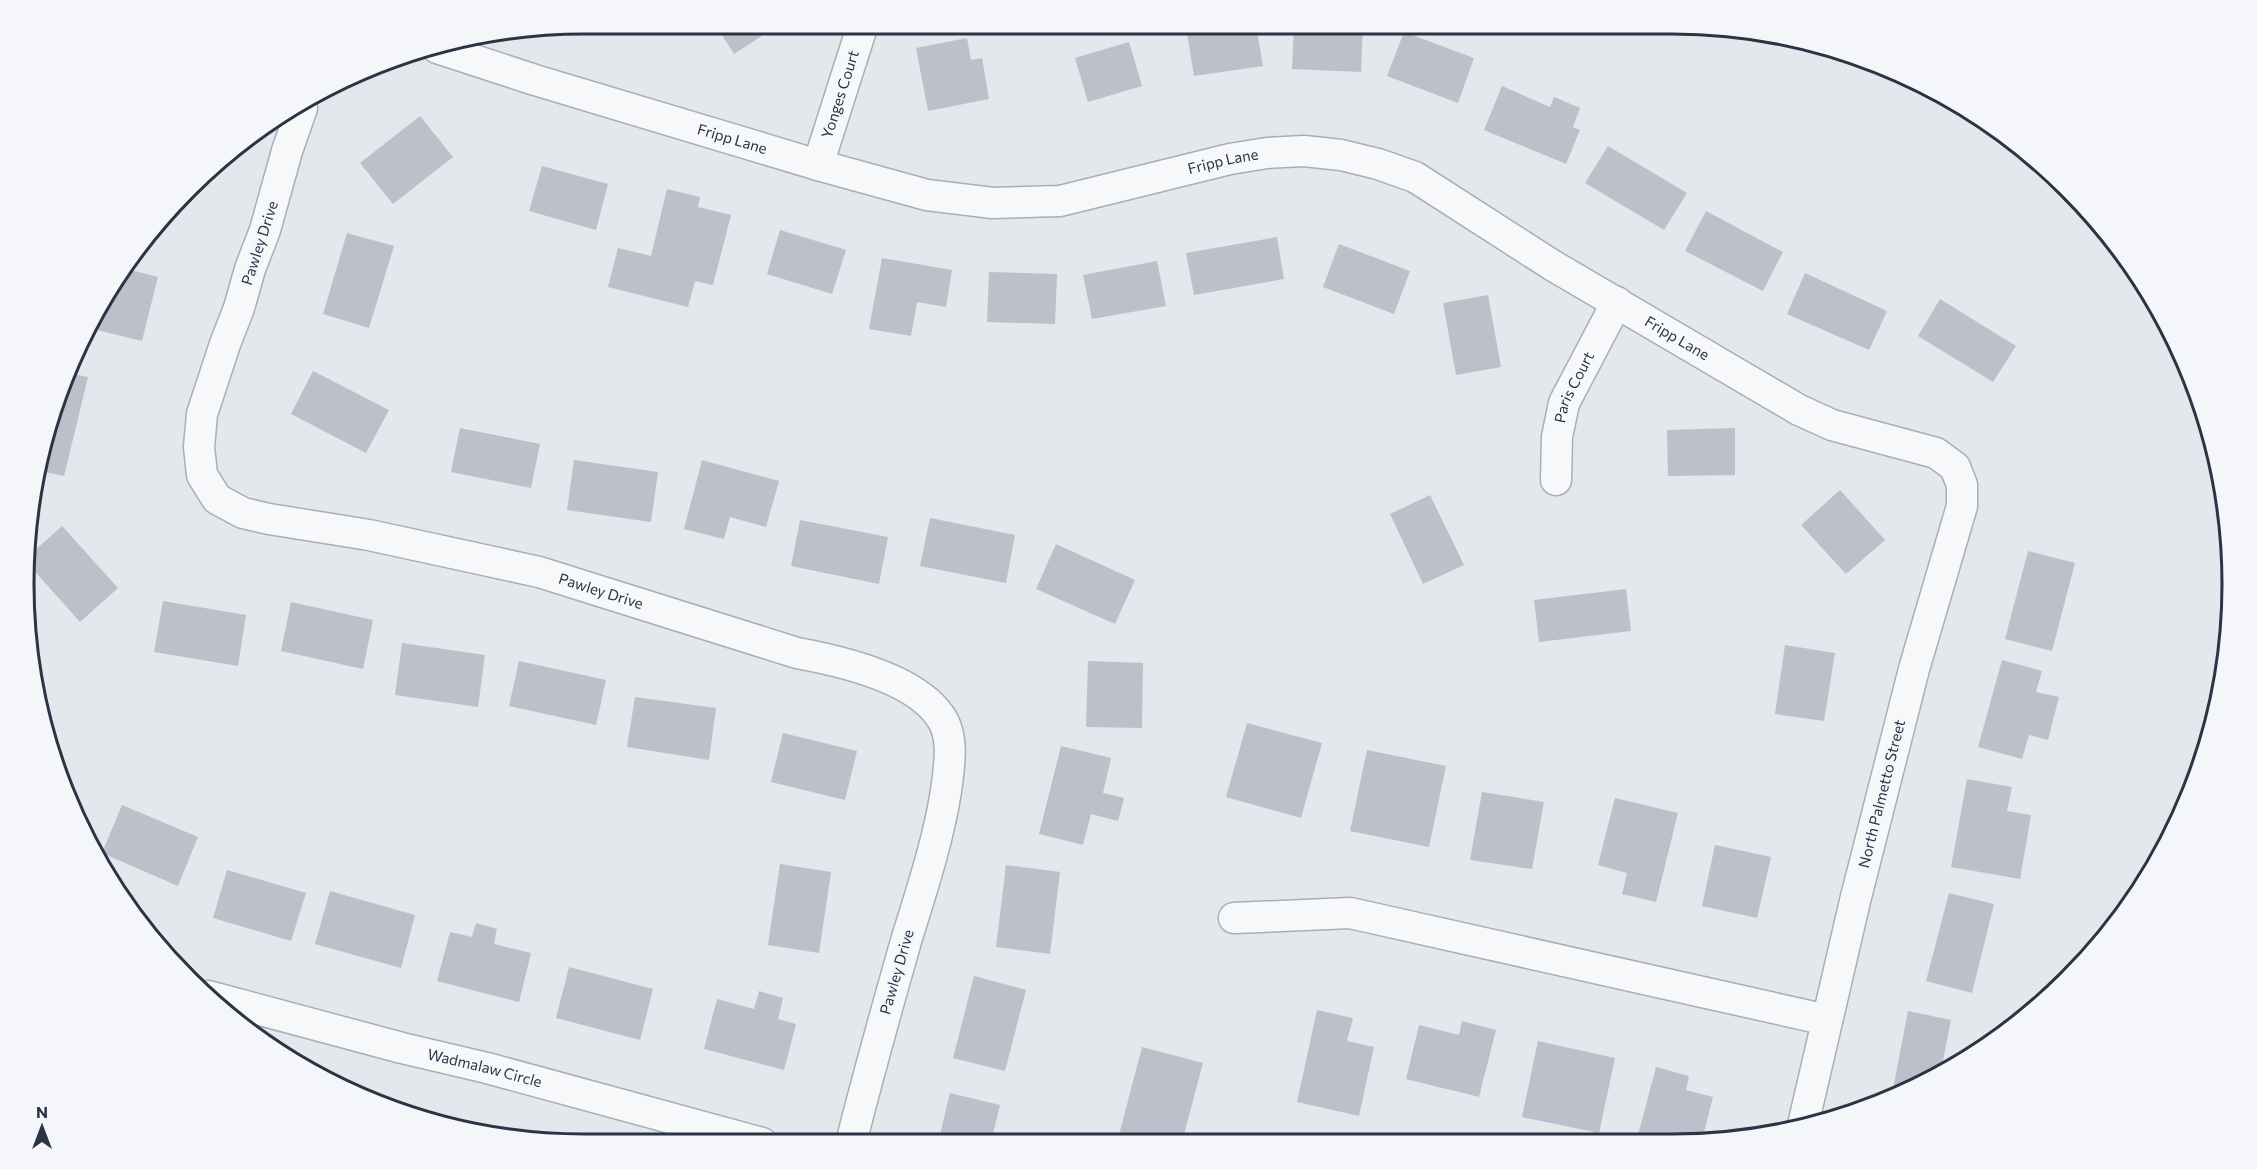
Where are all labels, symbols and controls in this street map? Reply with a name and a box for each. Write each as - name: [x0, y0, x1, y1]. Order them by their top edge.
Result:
- street label: Yonges Court: [817, 48, 862, 140]
- street label: Fripp Lane: [695, 119, 770, 157]
- street label: Fripp Lane: [1186, 145, 1260, 177]
- street label: Pawley Drive: [237, 198, 281, 287]
- street label: Fripp Lane: [1642, 312, 1713, 363]
- street label: Paris Court: [1550, 348, 1597, 424]
- street label: Pawley Drive: [557, 569, 646, 612]
- street label: North Palmetto Street: [1854, 718, 1908, 870]
- street label: Pawley Drive: [875, 927, 917, 1016]
- street label: Wadmalaw Circle: [426, 1044, 544, 1091]
- north arrow: [12, 1097, 72, 1157]
- text: N: [36, 1102, 48, 1121]

